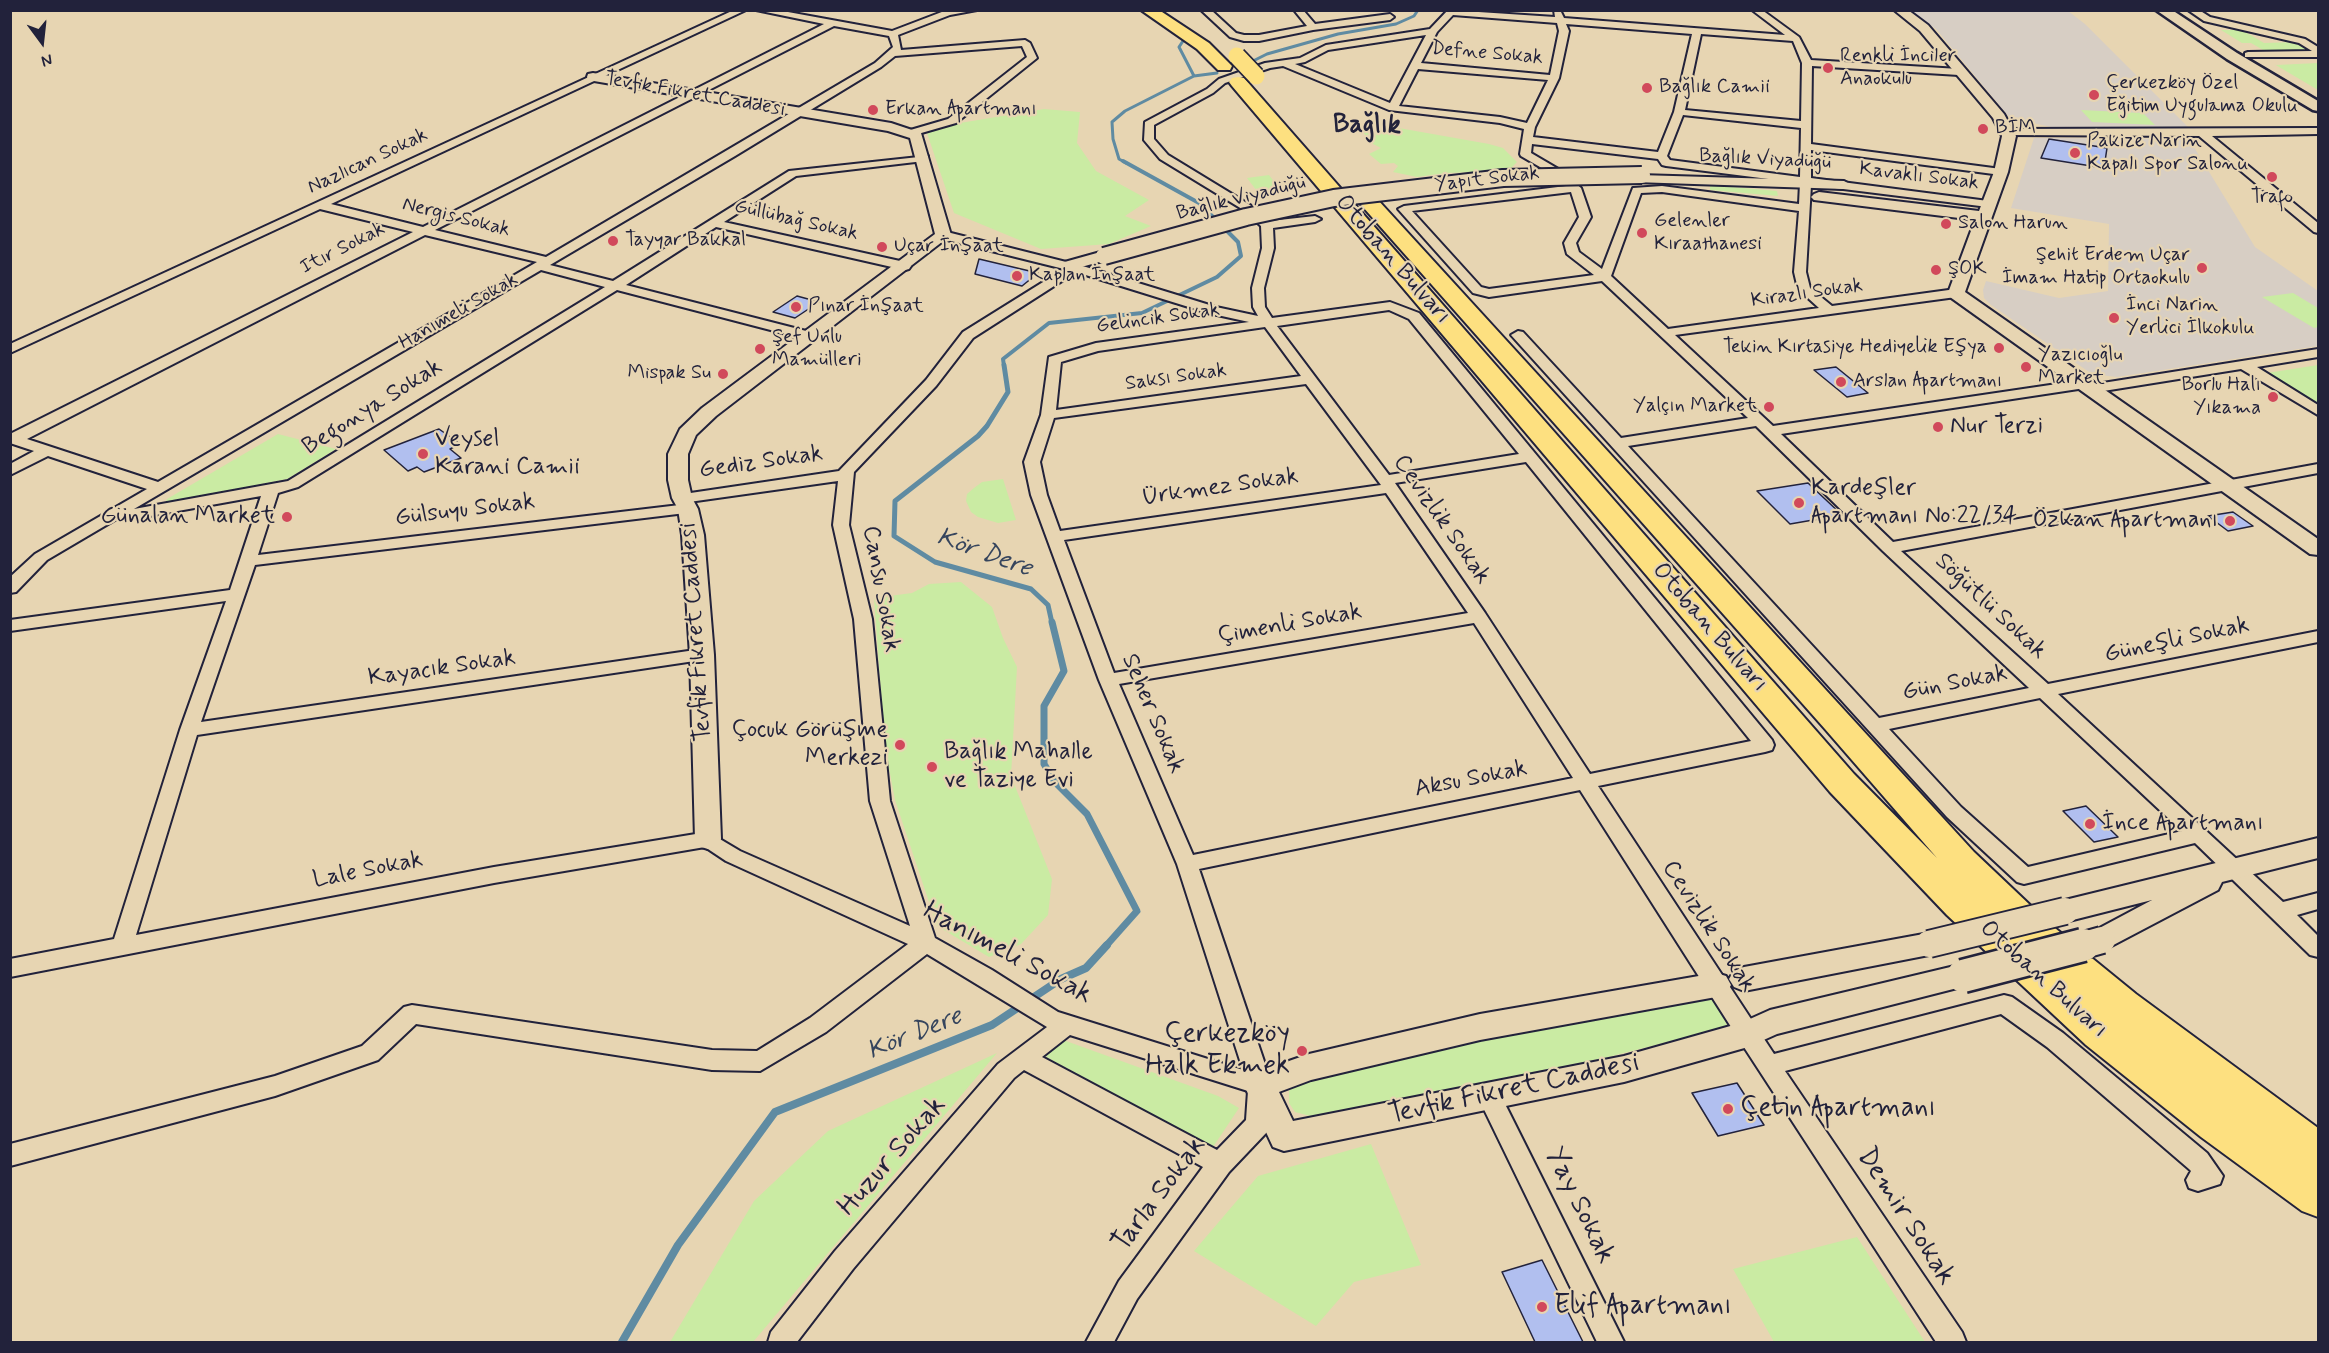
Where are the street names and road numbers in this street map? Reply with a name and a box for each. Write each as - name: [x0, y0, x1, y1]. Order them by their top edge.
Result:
- street label: Defne Sokak: [1430, 37, 1544, 71]
- street label: Tevfik Fikret Caddesi: [603, 67, 787, 123]
- street label: Nazlıcan Sokak: [304, 124, 432, 200]
- street label: Bağlık Viyadüğü: [1698, 145, 1832, 175]
- street label: Kavaklı Sokak: [1858, 158, 1980, 196]
- street label: Yapıt Sokak: [1433, 162, 1541, 198]
- street label: Bağlık Viyadüğü: [1174, 171, 1308, 227]
- street label: Otoban Bulvarı: [1328, 189, 1456, 331]
- street label: Nergis Sokak: [400, 193, 512, 243]
- street label: Güllübağ Sokak: [732, 195, 860, 247]
- street label: Itır Sokak: [297, 218, 389, 280]
- street label: Hanımeli Sokak: [395, 268, 523, 356]
- street label: Kirazlı Sokak: [1750, 274, 1864, 314]
- street label: Gelincik Sokak: [1095, 298, 1221, 340]
- street label: Begonya Sokak: [298, 354, 448, 462]
- street label: Saksı Sokak: [1124, 359, 1228, 397]
- street label: Gediz Sokak: [697, 440, 825, 486]
- street label: Cevizlik Sokak: [1386, 450, 1496, 590]
- street label: Ürkmez Sokak: [1140, 463, 1300, 513]
- street label: Gülsuyu Sokak: [393, 488, 537, 534]
- street label: Tevfik Fikret Caddesi: [675, 522, 719, 742]
- street label: Cansu Sokak: [855, 524, 905, 654]
- street label: Söğütlü Sokak: [1928, 548, 2052, 666]
- street label: Otoban Bulvarı: [1645, 557, 1773, 699]
- street label: Çimenli Sokak: [1216, 598, 1364, 652]
- street label: Güneşli Sokak: [2102, 612, 2252, 670]
- street label: Kayacık Sokak: [366, 644, 518, 694]
- street label: Seher Sokak: [1114, 650, 1190, 778]
- street label: Gün Sokak: [1900, 660, 2010, 708]
- street label: Aksu Sokak: [1412, 755, 1530, 805]
- street label: Lale Sokak: [310, 846, 426, 896]
- street label: Cevizlik Sokak: [1655, 856, 1761, 998]
- street label: Hanımeli Sokak: [917, 895, 1097, 1013]
- street label: Otoban Bulvarı: [1973, 915, 2113, 1045]
- street label: Tevfik Fikret Caddesi: [1385, 1047, 1643, 1133]
- street label: Huzur Sokak: [832, 1090, 954, 1224]
- street label: Tarla Sokak: [1106, 1131, 1214, 1259]
- street label: Yay Sokak: [1536, 1142, 1622, 1270]
- street label: Demir Sokak: [1848, 1142, 1962, 1292]

